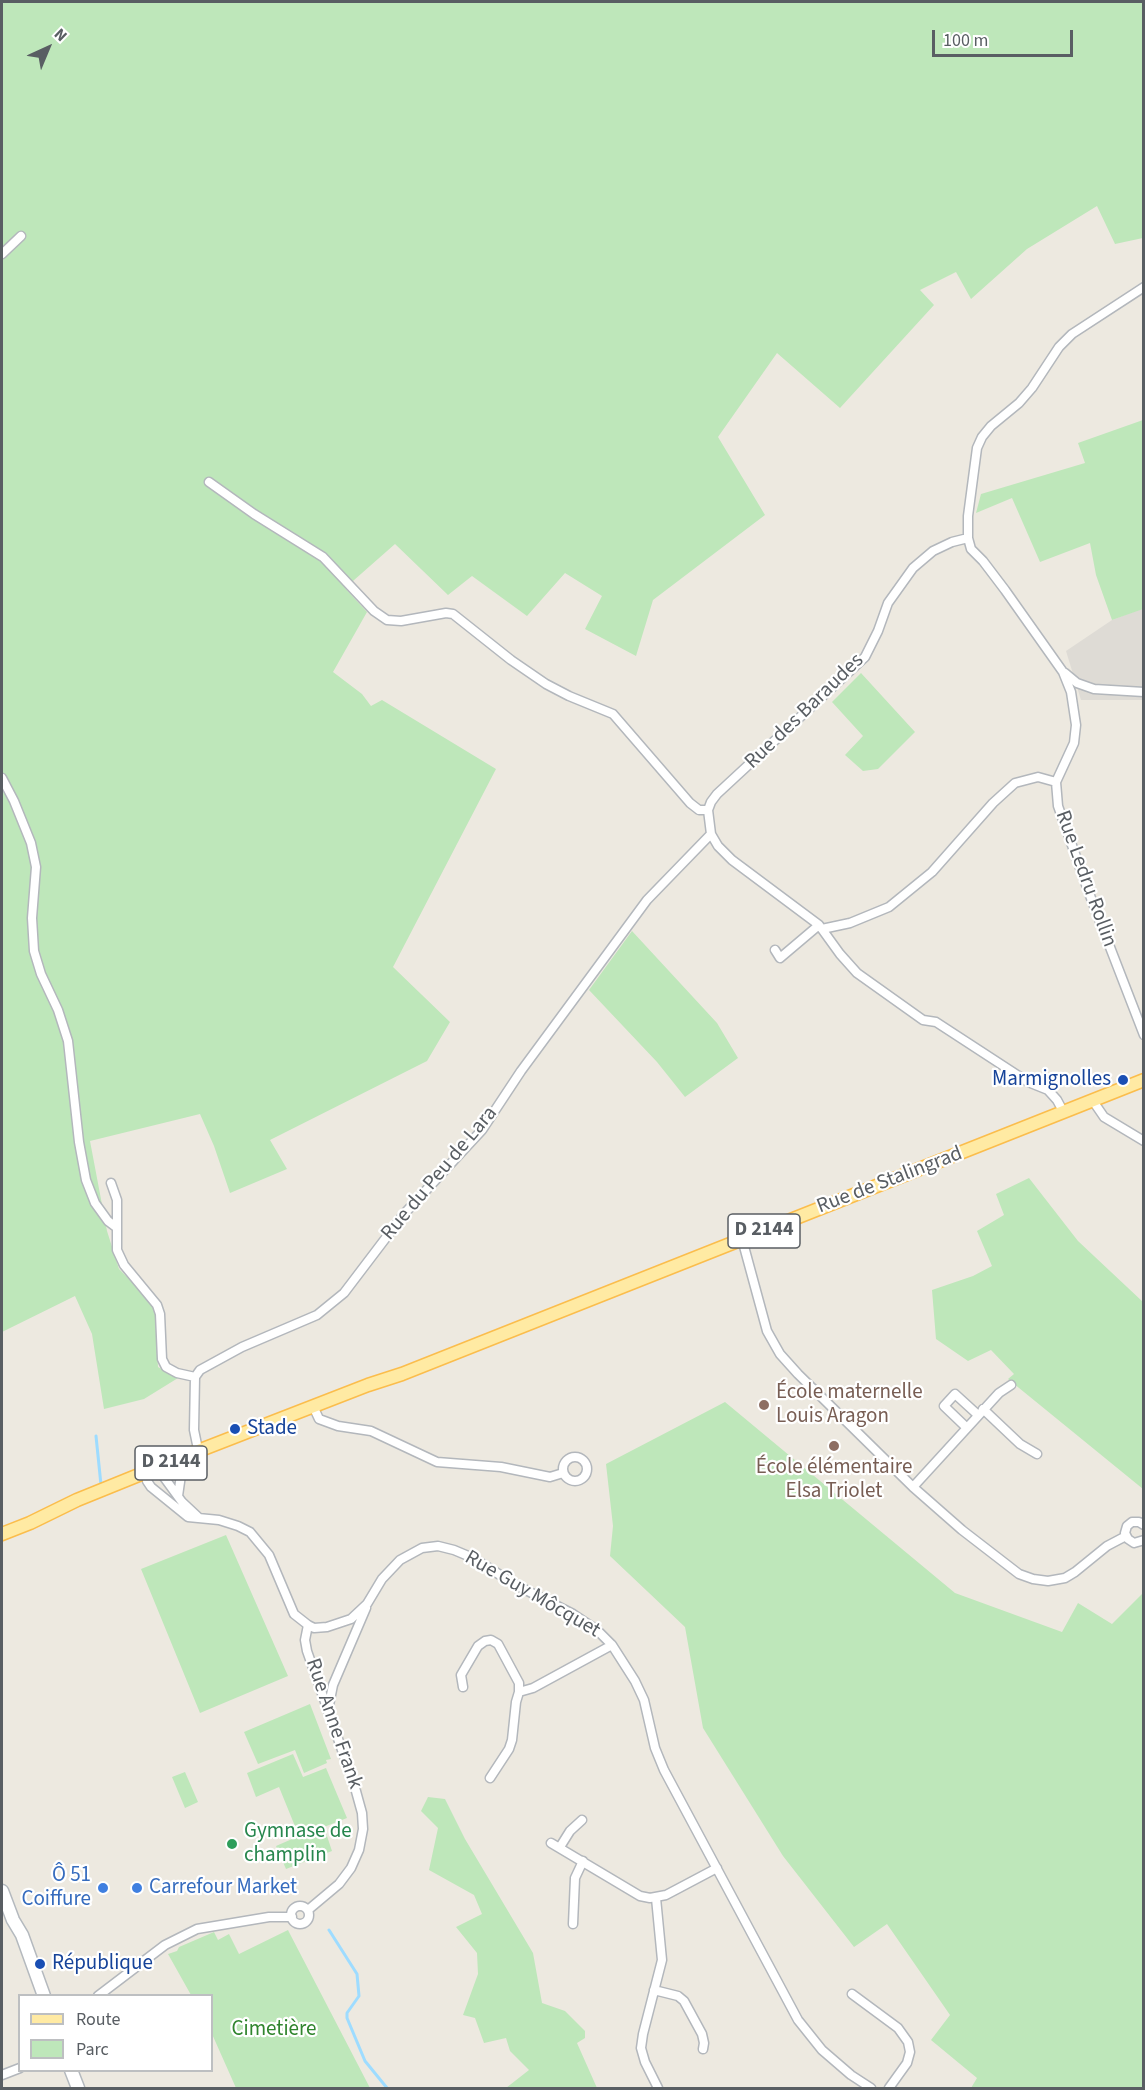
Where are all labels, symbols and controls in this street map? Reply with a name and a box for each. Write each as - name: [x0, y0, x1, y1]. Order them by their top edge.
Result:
- north arrow: [18, 18, 78, 78]
- scale bar: [935, 18, 1076, 56]
- text: N: [49, 23, 72, 47]
- text: 100 m: [943, 28, 988, 53]
- street label: Rue des Baraudes: [740, 649, 870, 775]
- street label: Rue Ledru Rollin: [1049, 807, 1121, 951]
- place label: Marmignolles: [992, 1067, 1111, 1093]
- marker: Marmignolles: [1116, 1073, 1130, 1087]
- street label: Rue du Peu de Lara: [377, 1102, 503, 1246]
- street label: Rue de Stalingrad: [814, 1142, 966, 1220]
- road number: D 2144: [728, 1214, 800, 1248]
- place label: École maternelle Louis Aragon: [776, 1380, 923, 1430]
- marker: École maternelle Louis Aragon: [757, 1398, 771, 1412]
- place label: Stade: [247, 1416, 297, 1442]
- marker: Stade: [228, 1422, 242, 1436]
- marker: École élémentaire Elsa Triolet: [827, 1439, 841, 1453]
- road number: D 2144: [135, 1446, 207, 1480]
- place label: École élémentaire Elsa Triolet: [756, 1455, 912, 1505]
- street label: Rue Guy Môcquet: [460, 1546, 604, 1644]
- street label: Rue Anne Frank: [299, 1656, 367, 1792]
- place label: Gymnase de champlin: [244, 1819, 352, 1869]
- marker: Gymnase de champlin: [225, 1837, 239, 1851]
- place label: Ô 51 Coiffure: [21, 1863, 91, 1913]
- place label: Carrefour Market: [149, 1875, 297, 1901]
- marker: Ô 51 Coiffure: [96, 1881, 110, 1895]
- marker: Carrefour Market: [130, 1881, 144, 1895]
- place label: République: [52, 1951, 153, 1977]
- marker: République: [33, 1957, 47, 1971]
- legend: [18, 1994, 213, 2072]
- text: Route: [76, 2007, 120, 2032]
- park label: Cimetière: [232, 2017, 316, 2043]
- text: Parc: [76, 2037, 109, 2062]

